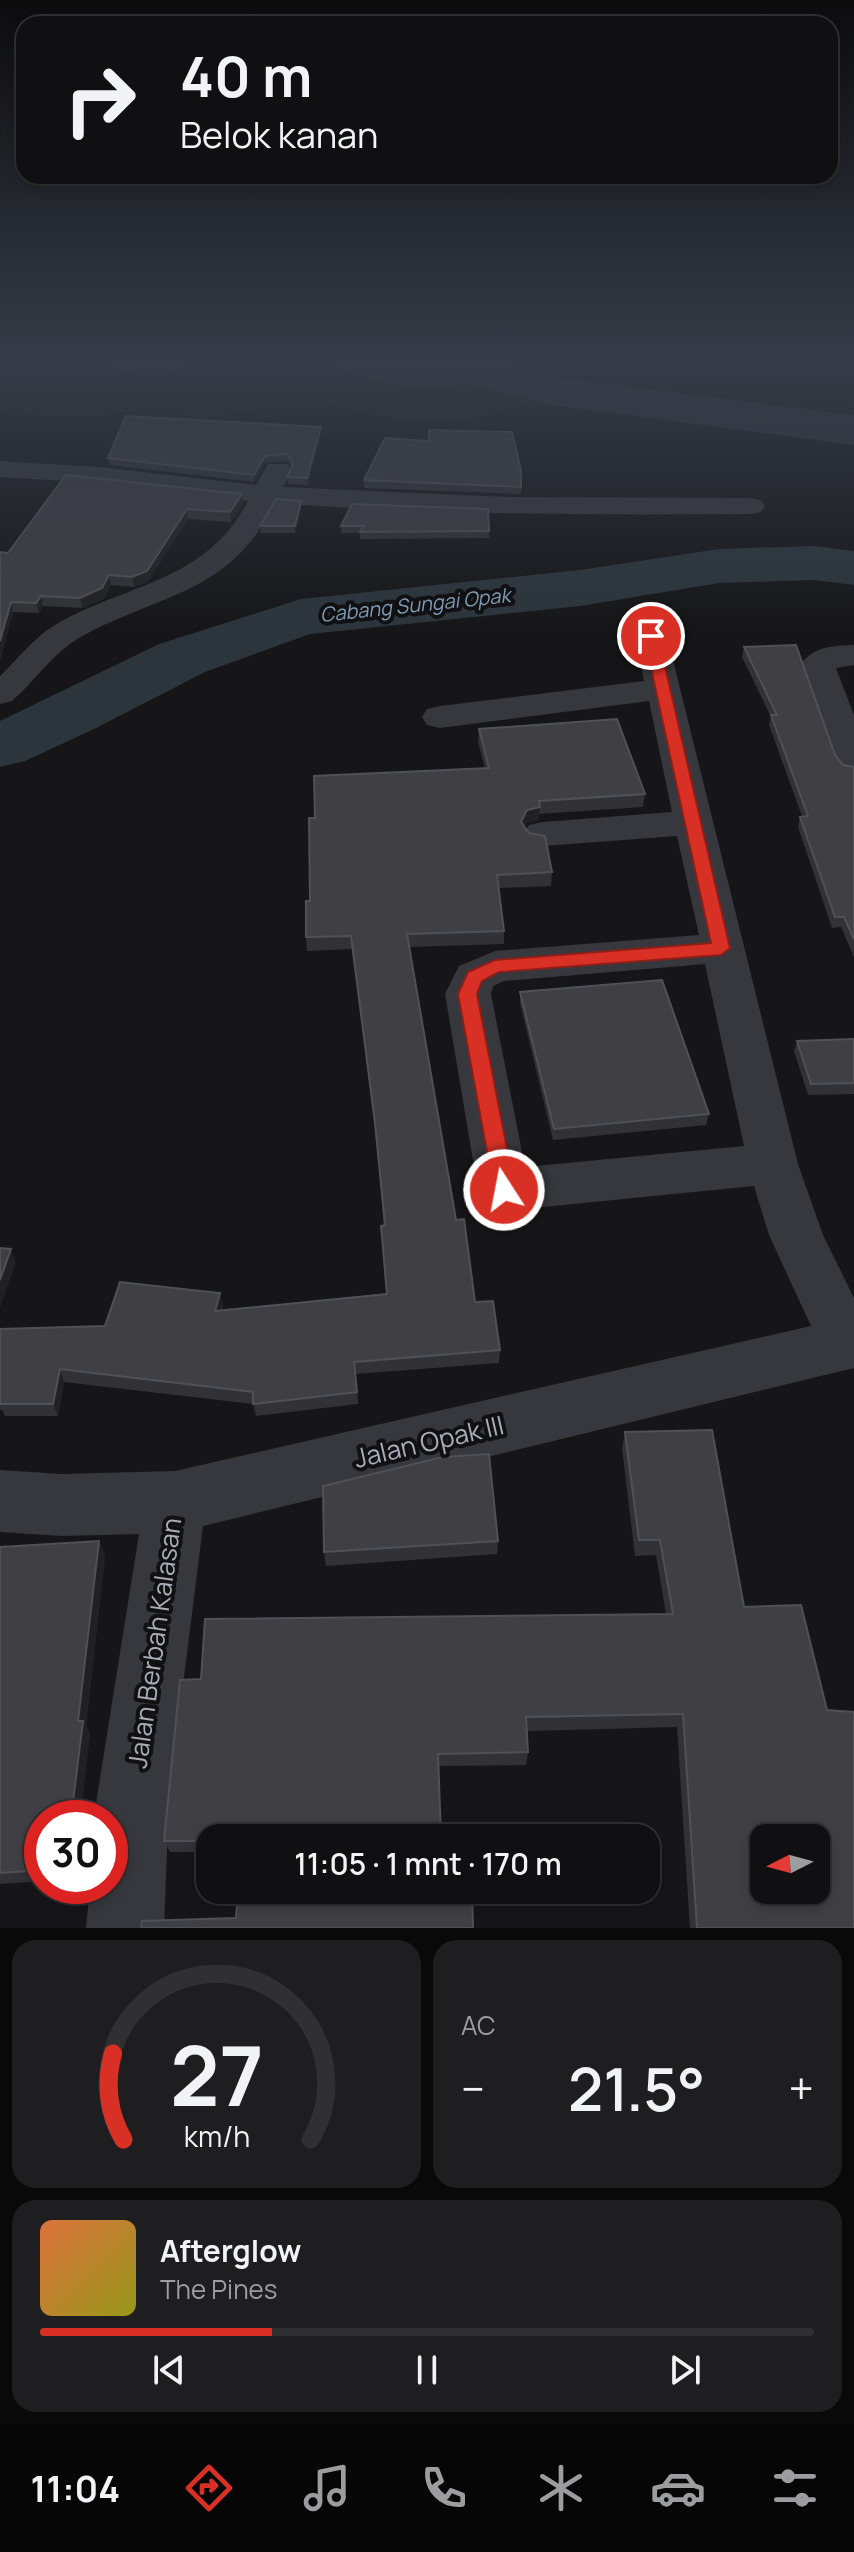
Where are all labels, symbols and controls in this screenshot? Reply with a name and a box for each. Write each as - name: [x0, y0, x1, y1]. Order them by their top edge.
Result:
- text: 40 m: [180, 37, 312, 114]
- icon: right: [48, 48, 152, 152]
- text: Belok kanan: [180, 110, 379, 159]
- water label: Cabang Sungai Opak: [318, 581, 514, 628]
- pin: [617, 602, 685, 670]
- icon: arrive: [629, 614, 673, 658]
- position arrow: [462, 1148, 546, 1232]
- street label: Jalan Opak III: [350, 1406, 507, 1476]
- street label: Jalan Berbah Kalasan: [119, 1515, 189, 1770]
- speed limit sign: 30: [24, 1800, 128, 1904]
- north arrow: [750, 1824, 830, 1904]
- map controls: [750, 1824, 830, 1904]
- text: 11:05 · 1 mnt · 170 m: [294, 1843, 562, 1884]
- text: AC: [461, 2007, 496, 2043]
- text: 27: [170, 2017, 263, 2131]
- text: 21.5°: [568, 2047, 705, 2129]
- text: −: [461, 2058, 485, 2118]
- text: +: [789, 2058, 814, 2118]
- text: km/h: [183, 2117, 250, 2156]
- text: Afterglow: [160, 2230, 301, 2271]
- text: The Pines: [160, 2271, 277, 2307]
- icon: previous: [147, 2348, 191, 2392]
- icon: pause: [405, 2348, 449, 2392]
- icon: next: [663, 2348, 707, 2392]
- icon: directions: [181, 2460, 237, 2516]
- icon: music: [299, 2460, 355, 2516]
- icon: phone: [416, 2460, 472, 2516]
- icon: climate: [533, 2460, 589, 2516]
- icon: car: [650, 2460, 706, 2516]
- icon: filters: [767, 2460, 823, 2516]
- text: 11:04: [31, 2464, 120, 2513]

